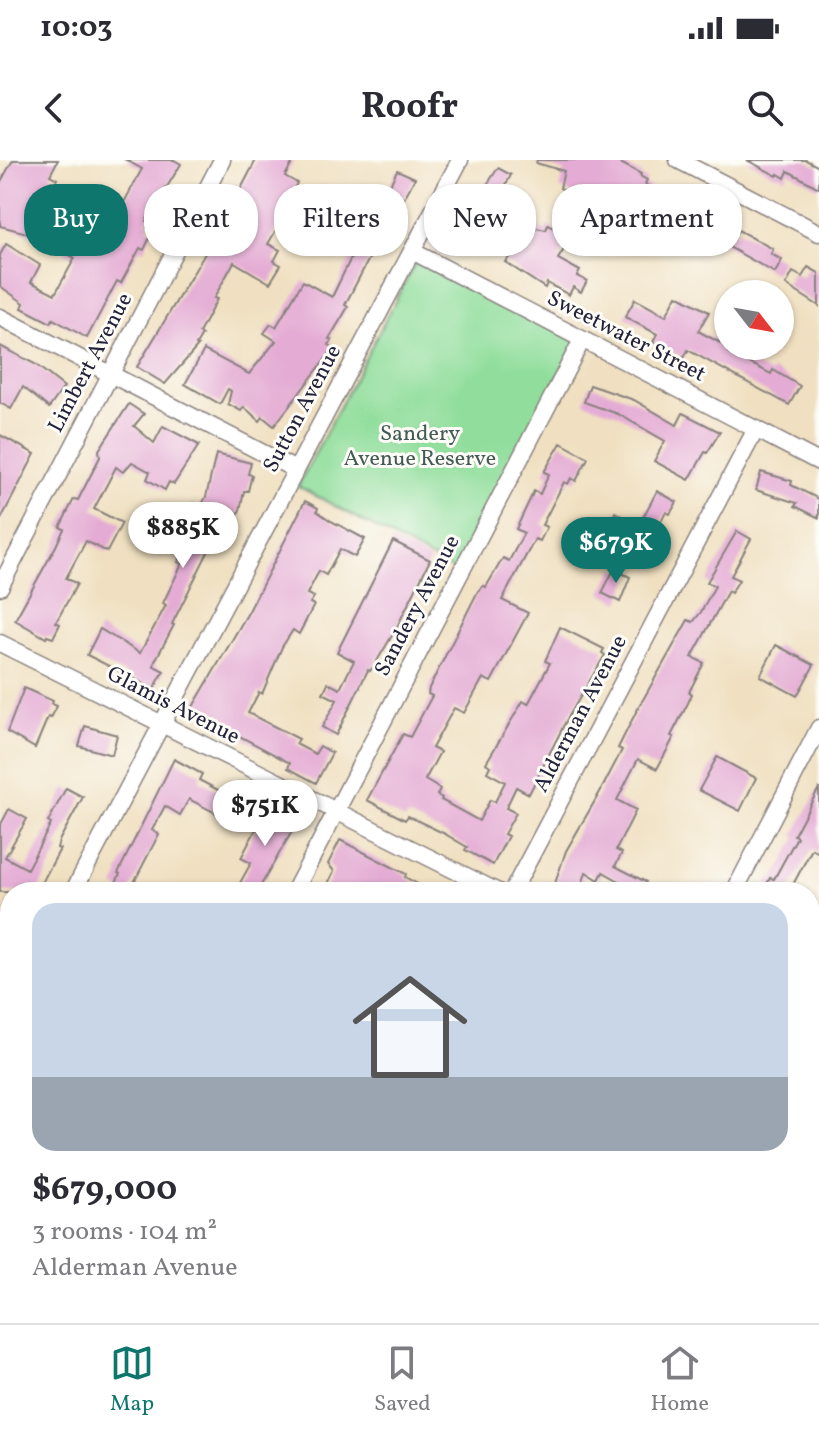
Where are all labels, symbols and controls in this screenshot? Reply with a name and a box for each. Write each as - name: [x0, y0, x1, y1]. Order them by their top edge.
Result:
- text: 10:03: [40, 7, 112, 49]
- text: Roofr: [361, 83, 458, 133]
- icon: back: [32, 86, 76, 130]
- icon: search: [743, 86, 787, 130]
- chip: Buy: [24, 184, 128, 256]
- chip: Rent: [144, 184, 258, 256]
- chip: Filters: [274, 184, 408, 256]
- chip: New: [424, 184, 536, 256]
- chip: Apartment: [552, 184, 742, 256]
- north arrow: [714, 280, 794, 360]
- map controls: [714, 280, 794, 360]
- street label: Sweetwater Street: [541, 284, 711, 391]
- street label: Limbert Avenue: [41, 288, 141, 438]
- street label: Sutton Avenue: [256, 340, 350, 478]
- park label: Sandery Avenue Reserve: [344, 419, 496, 475]
- pin: $885K: [127, 502, 239, 570]
- text: $885K: [146, 510, 220, 546]
- pin: $679K: [560, 517, 672, 585]
- text: $679K: [579, 525, 653, 561]
- street label: Sandery Avenue: [368, 530, 468, 682]
- street label: Alderman Avenue: [526, 630, 636, 798]
- street label: Glamis Avenue: [101, 659, 245, 753]
- pin: $751K: [209, 780, 321, 848]
- text: $751K: [231, 788, 299, 824]
- icon: home: [338, 955, 482, 1099]
- text: $679,000: [32, 1167, 177, 1214]
- text: 3 rooms · 104 m²: [32, 1214, 217, 1250]
- text: Alderman Avenue: [32, 1250, 238, 1286]
- tab: Map: [110, 1341, 154, 1420]
- tab: Saved: [374, 1341, 431, 1420]
- tab: Home: [651, 1341, 709, 1420]

